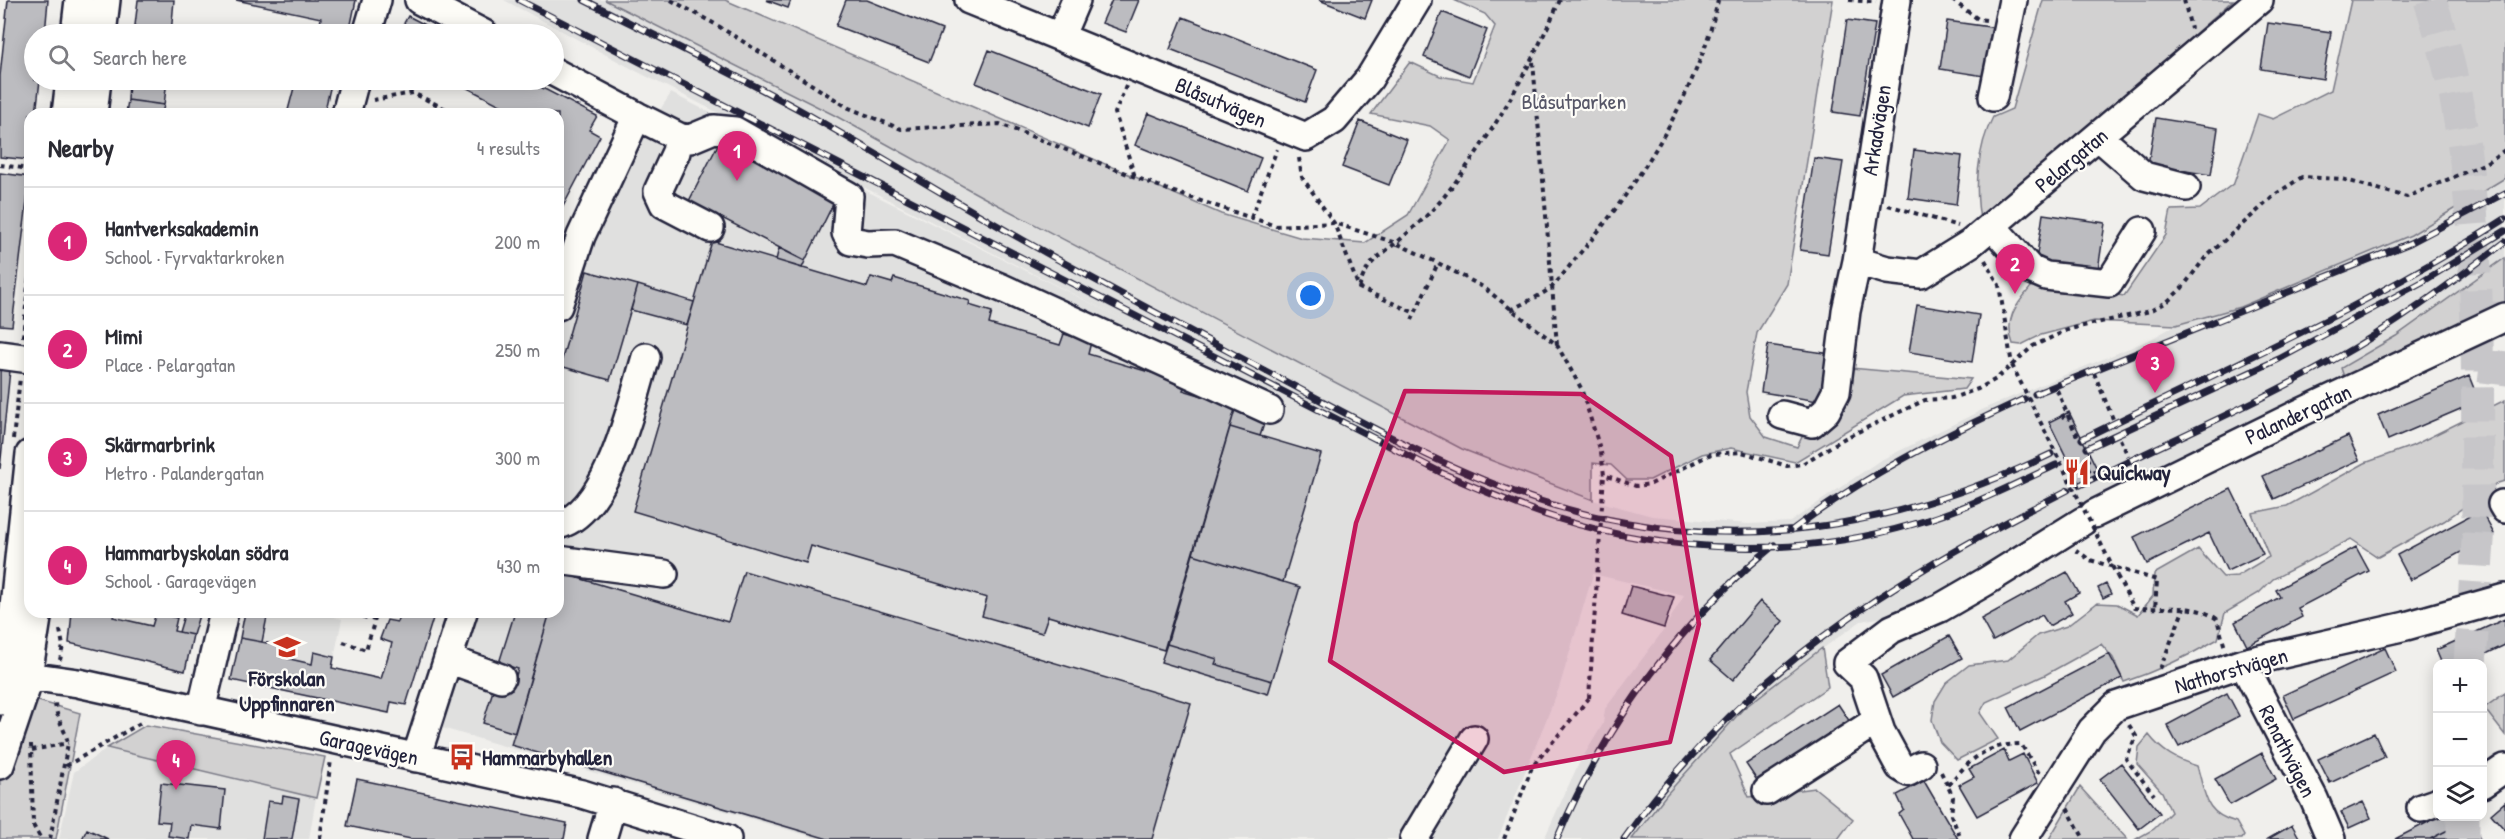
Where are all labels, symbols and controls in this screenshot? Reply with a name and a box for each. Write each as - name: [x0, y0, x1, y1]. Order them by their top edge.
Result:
- search box: [24, 24, 564, 90]
- icon: search: [45, 41, 78, 74]
- text: Search here: [93, 42, 187, 72]
- street label: Blåsutvägen: [1171, 69, 1271, 135]
- street label: Arkadvägen: [1854, 82, 1898, 178]
- park label: Blåsutparken: [1522, 86, 1626, 116]
- street label: Pelargatan: [2028, 121, 2114, 199]
- text: Nearby: [48, 130, 114, 165]
- pin: 1: [718, 132, 756, 181]
- text: 4 results: [477, 134, 540, 161]
- text: Hantverksakademin: [105, 213, 259, 243]
- text: 1: [64, 228, 71, 255]
- text: 200 m: [495, 228, 540, 255]
- text: School · Fyrvaktarkroken: [105, 243, 285, 270]
- pin: 2: [1996, 244, 2034, 294]
- your location: [1296, 281, 1325, 310]
- text: Mimi: [105, 321, 143, 351]
- text: 2: [63, 336, 72, 363]
- text: 250 m: [495, 336, 540, 363]
- pin: 3: [2136, 344, 2174, 393]
- text: Place · Pelargatan: [105, 351, 236, 378]
- street label: Palandergatan: [2240, 376, 2356, 452]
- text: Skärmarbrink: [105, 429, 215, 459]
- text: 3: [63, 444, 72, 471]
- text: 300 m: [495, 444, 540, 471]
- restaurant icon: Quickway: [2062, 457, 2092, 487]
- place label: Quickway: [2097, 457, 2172, 488]
- text: Metro · Palandergatan: [105, 459, 264, 486]
- text: Hammarbyskolan södra: [105, 537, 288, 567]
- text: 4: [64, 552, 71, 579]
- text: 430 m: [496, 552, 540, 579]
- text: School · Garagevägen: [105, 567, 257, 594]
- school or university icon: Förskolan Uppfinnaren: [272, 632, 302, 662]
- street label: Nathorstvägen: [2171, 640, 2291, 700]
- map controls: [2433, 659, 2487, 821]
- button: +: [2433, 659, 2487, 713]
- place label: Förskolan Uppfinnaren: [239, 663, 335, 719]
- street label: Renathvägen: [2252, 700, 2324, 802]
- button: −: [2433, 713, 2487, 767]
- street label: Garagevägen: [317, 722, 421, 772]
- pin: 4: [156, 740, 195, 790]
- bus stop icon: Hammarbyhallen: [447, 742, 477, 772]
- place label: Hammarbyhallen: [482, 742, 612, 773]
- button: layers: [2433, 767, 2487, 821]

